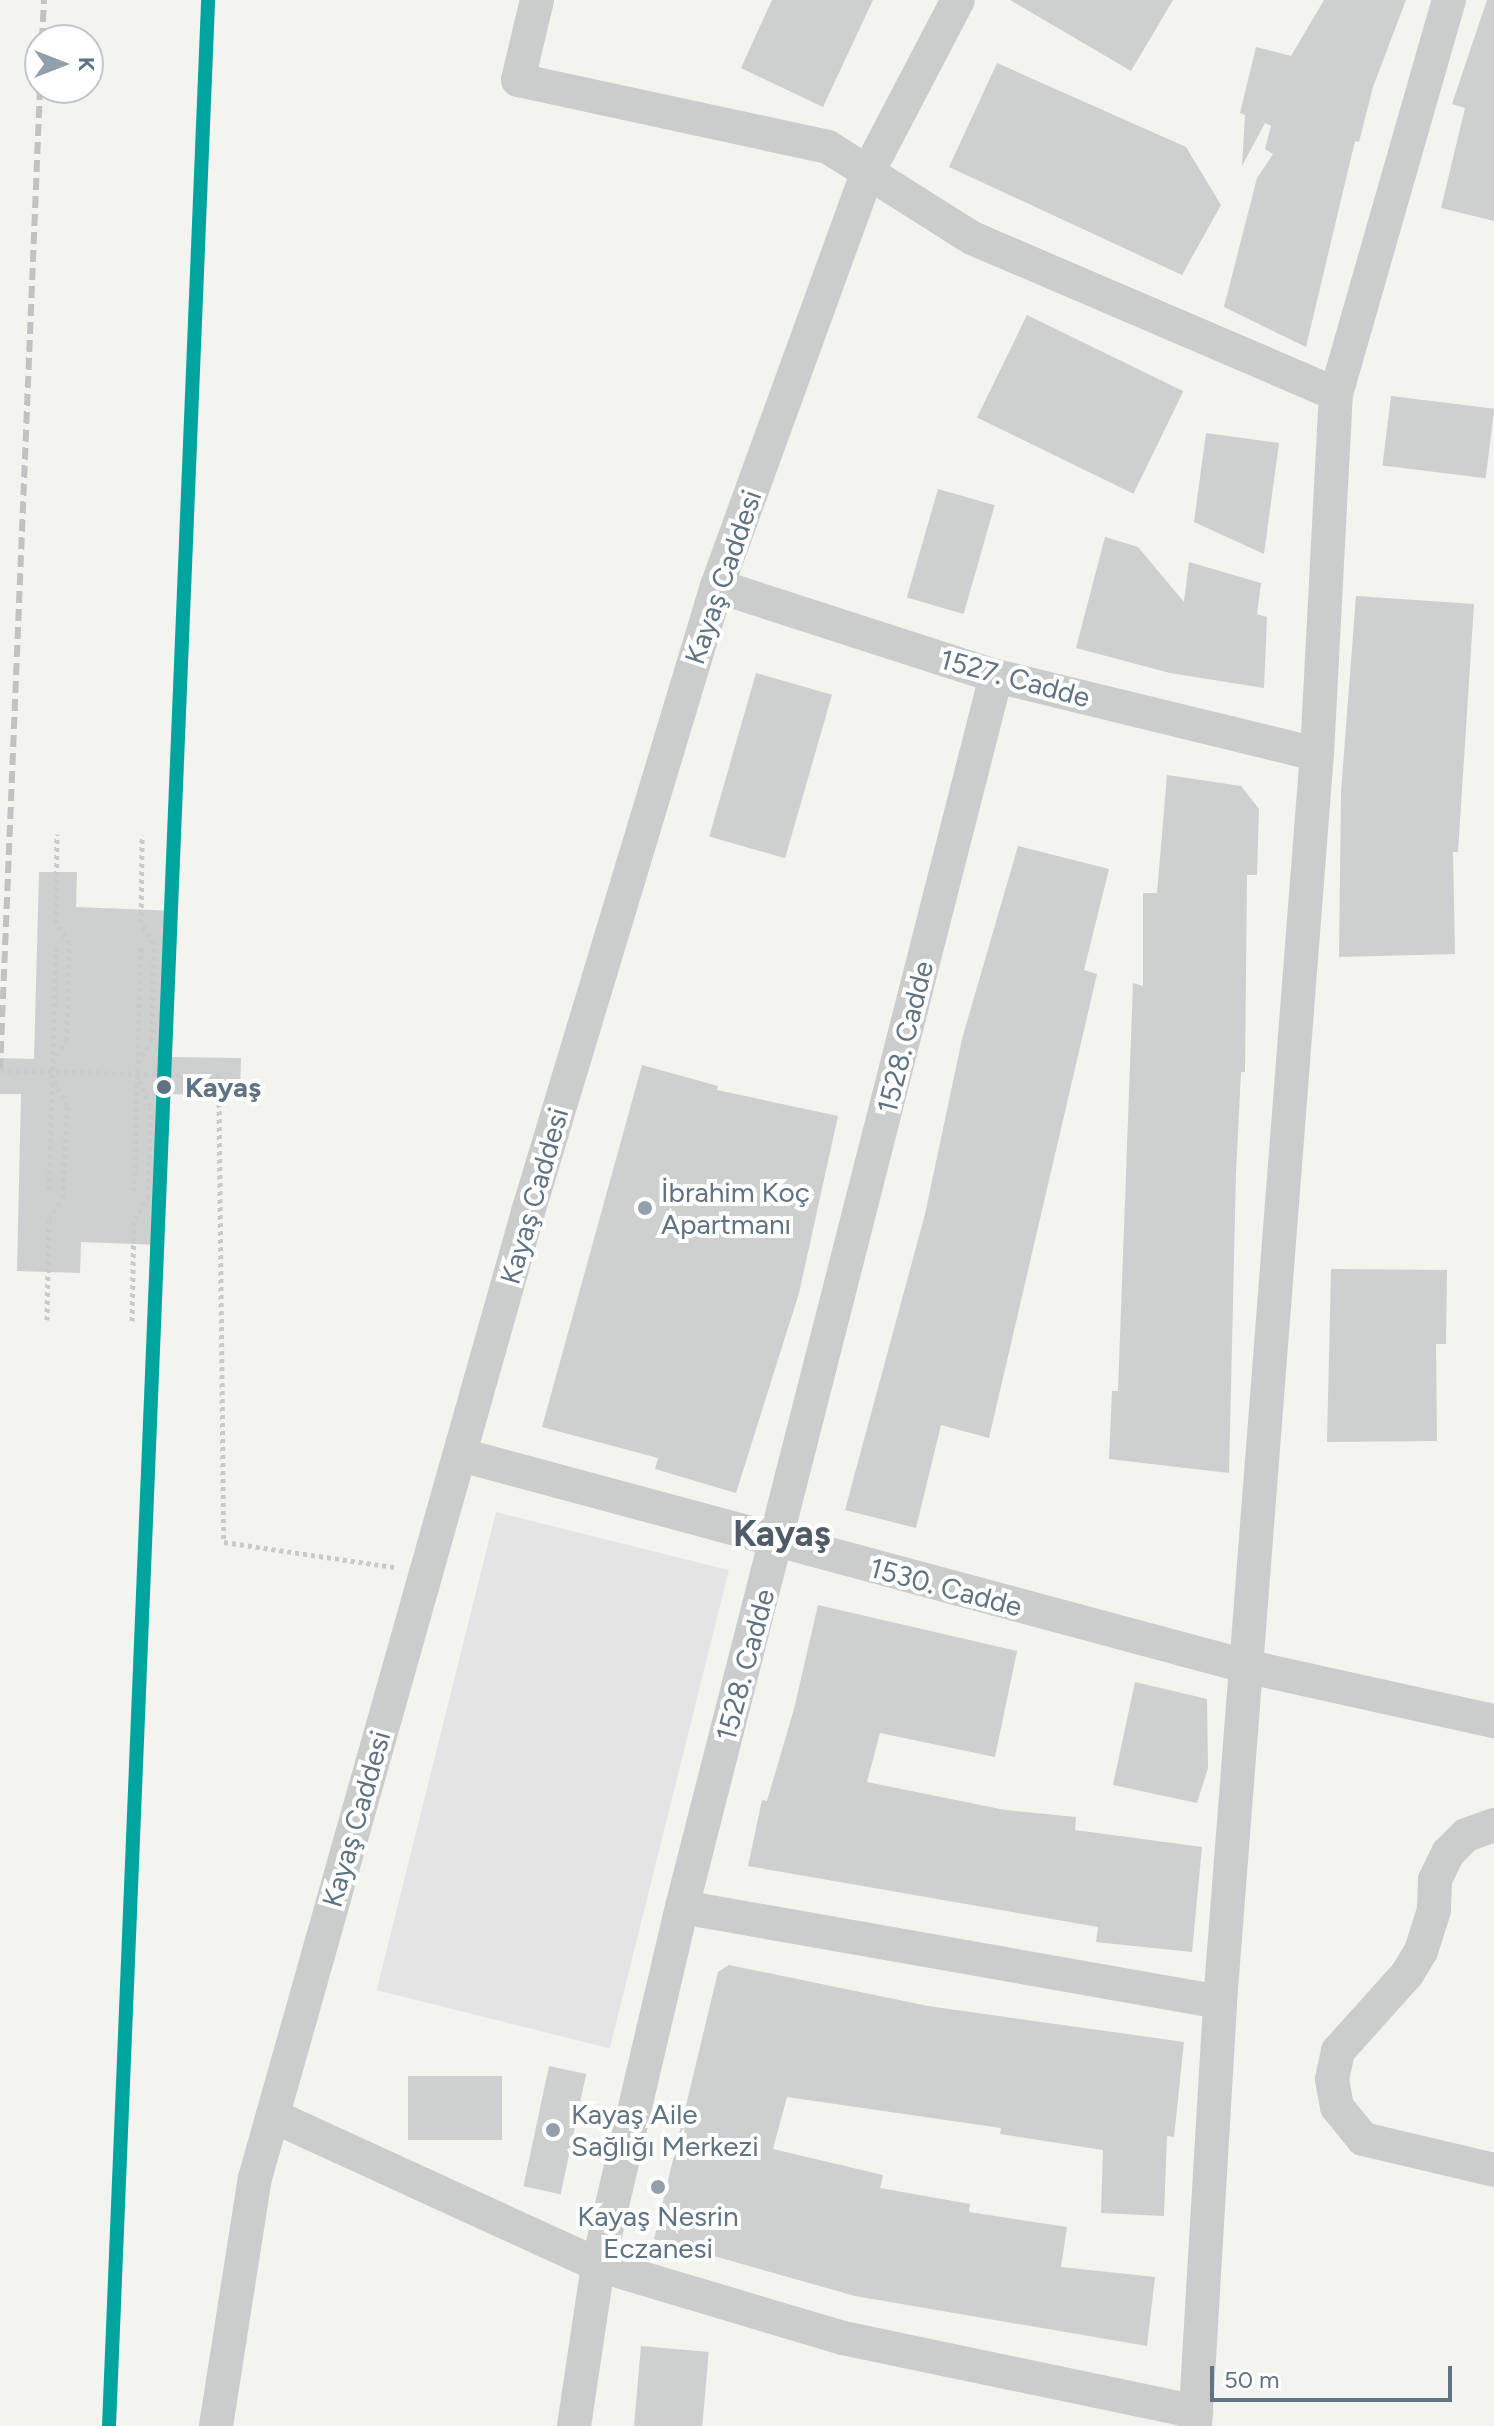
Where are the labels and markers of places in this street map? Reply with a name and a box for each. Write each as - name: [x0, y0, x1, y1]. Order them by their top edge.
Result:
- place label: Kayaş: [185, 1070, 261, 1104]
- marker: Kayaş: [150, 1073, 178, 1101]
- place label: İbrahim Koç Apartmanı: [661, 1175, 810, 1241]
- marker: İbrahim Koç Apartmanı: [636, 1199, 654, 1217]
- place label: Kayaş Aile Sağlığı Merkezi: [571, 2097, 759, 2163]
- marker: Kayaş Aile Sağlığı Merkezi: [542, 2119, 564, 2141]
- marker: Kayaş Nesrin Eczanesi: [649, 2178, 667, 2196]
- place label: Kayaş Nesrin Eczanesi: [577, 2199, 739, 2265]

